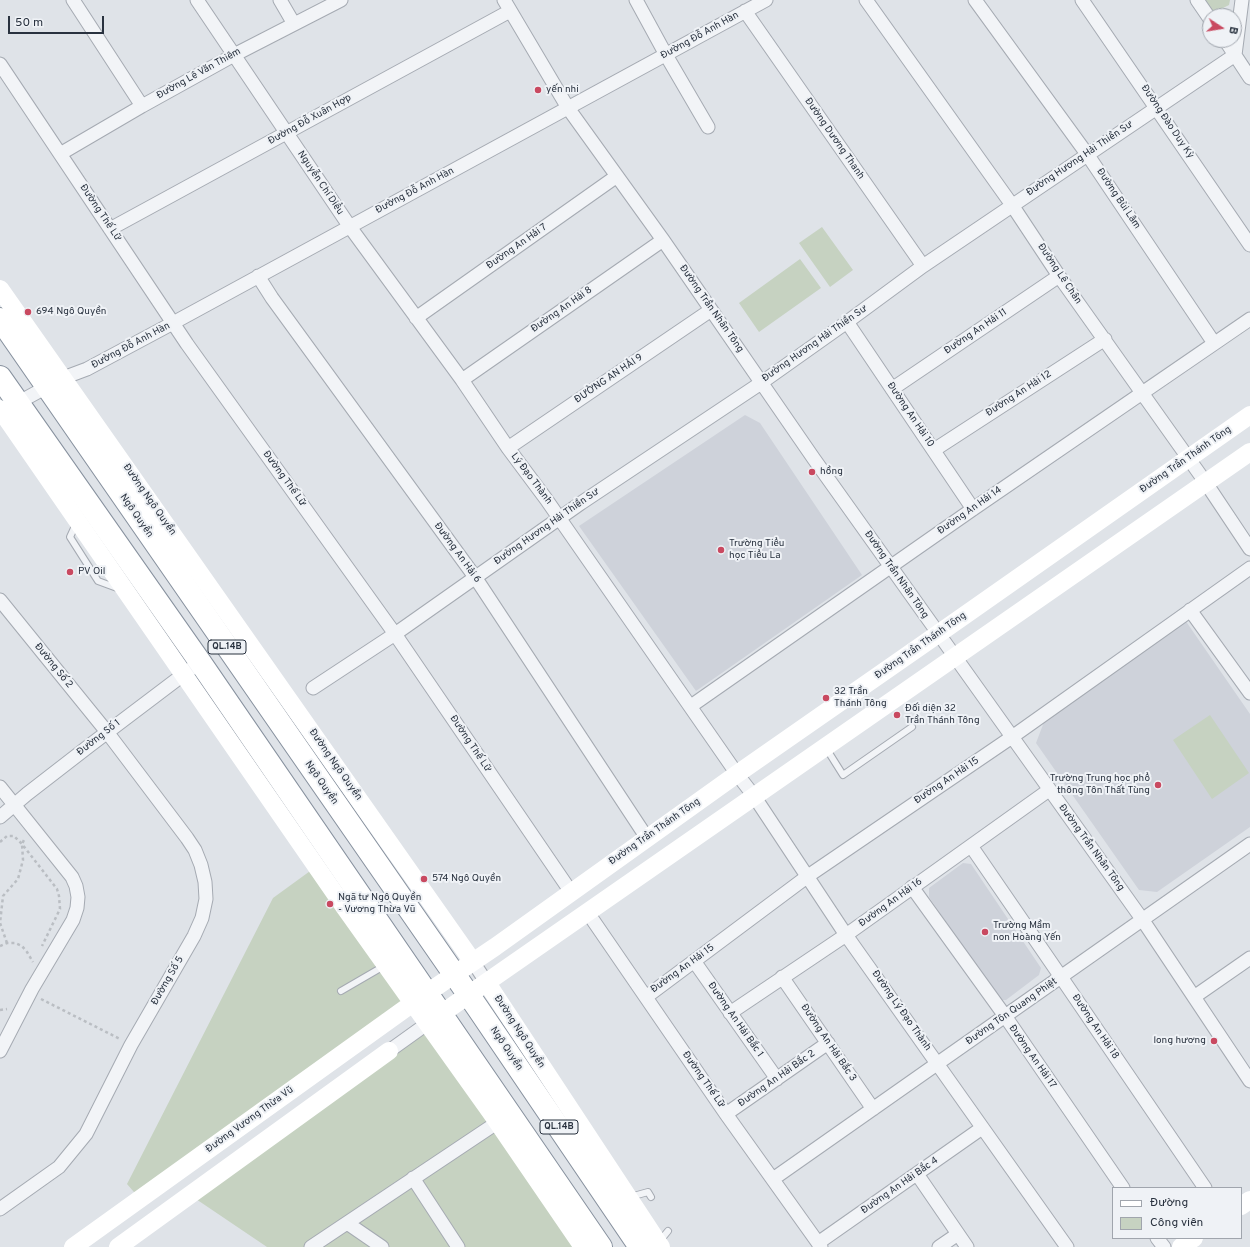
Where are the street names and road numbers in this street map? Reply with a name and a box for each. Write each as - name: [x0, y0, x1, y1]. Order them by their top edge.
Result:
- street label: Đường Đỗ Anh Hàn: [659, 10, 741, 62]
- street label: Đường Lê Văn Thiêm: [155, 46, 243, 102]
- street label: Đường Đào Duy Kỳ: [1138, 83, 1196, 161]
- street label: Đường Đỗ Xuân Hợp: [266, 92, 354, 148]
- street label: Đường Dương Thanh: [801, 96, 867, 182]
- street label: Đường Hương Hải Thiền Sư: [1025, 119, 1135, 199]
- street label: Nguyễn Chí Diểu: [294, 149, 346, 217]
- street label: Đường Đỗ Anh Hàn: [374, 165, 456, 217]
- street label: Đường Bùi Lâm: [1093, 166, 1143, 232]
- street label: Đường Thế Lữ: [77, 182, 123, 244]
- street label: Đường An Hải 7: [484, 222, 550, 272]
- street label: Đường Lê Chân: [1034, 241, 1084, 307]
- street label: Đường Trần Nhân Tông: [676, 263, 746, 355]
- street label: Đường An Hải 8: [529, 284, 595, 336]
- street label: Đường Hương Hải Thiền Sư: [760, 303, 870, 385]
- street label: Đường An Hải 11: [942, 307, 1010, 357]
- street label: Đường Đỗ Anh Hàn: [90, 320, 172, 372]
- street label: ĐƯỜNG AN HẢl 9: [573, 352, 645, 406]
- street label: Đường An Hải 12: [984, 368, 1054, 420]
- street label: Đường An Hải 10: [884, 380, 936, 450]
- street label: Đường Trần Thánh Tông: [1138, 424, 1234, 496]
- street label: Đường Thế Lữ: [260, 449, 308, 509]
- street label: Lý Đạo Thành: [508, 451, 554, 507]
- street label: Đường Ngô Quyền: [120, 462, 178, 538]
- street label: Đường An Hải 14: [936, 484, 1004, 538]
- street label: Đường Hương Hải Thiền Sư: [492, 486, 602, 568]
- street label: Ngô Quyền: [117, 492, 155, 540]
- street label: Đường An Hải 6: [431, 520, 483, 586]
- street label: Đường Trần Nhân Tông: [861, 529, 931, 621]
- street label: Đường Trần Thánh Tông: [873, 610, 969, 682]
- road number: QL.14B: [208, 640, 246, 654]
- street label: Đường Số 2: [31, 641, 75, 691]
- street label: Đường Thế Lữ: [447, 713, 493, 775]
- street label: Đường Số 1: [75, 717, 123, 759]
- street label: Đường Ngô Quyền: [306, 727, 364, 803]
- street label: Đường An Hải 15: [912, 755, 982, 807]
- street label: Ngô Quyền: [302, 759, 340, 807]
- street label: Đường Trần Thánh Tông: [607, 796, 703, 868]
- street label: Đường Trần Nhân Tông: [1055, 802, 1127, 894]
- street label: Đường An Hải 16: [857, 876, 925, 930]
- street label: Đường An Hải 15: [649, 942, 717, 996]
- street label: Đường Số 5: [149, 954, 187, 1008]
- street label: Đường Lý Đạo Thành: [869, 968, 933, 1054]
- street label: Đường Tôn Quang Phiệt: [964, 976, 1060, 1048]
- street label: Đường An Hải Bắc 1: [705, 980, 765, 1060]
- street label: Đường An Hải 18: [1069, 992, 1121, 1062]
- street label: Đường Ngô Quyền: [491, 993, 547, 1071]
- street label: Đường An Hải Bắc 3: [798, 1002, 858, 1084]
- street label: Đường An Hải 17: [1006, 1023, 1058, 1091]
- street label: Ngô Quyền: [487, 1025, 525, 1073]
- street label: Đường An Hải Bắc 2: [736, 1048, 818, 1110]
- street label: Đường Thế Lữ: [679, 1050, 727, 1110]
- street label: Đường Vương Thừa Vũ: [204, 1084, 296, 1156]
- road number: QL.14B: [540, 1120, 578, 1134]
- street label: Đường An Hải Bắc 4: [859, 1155, 941, 1217]

